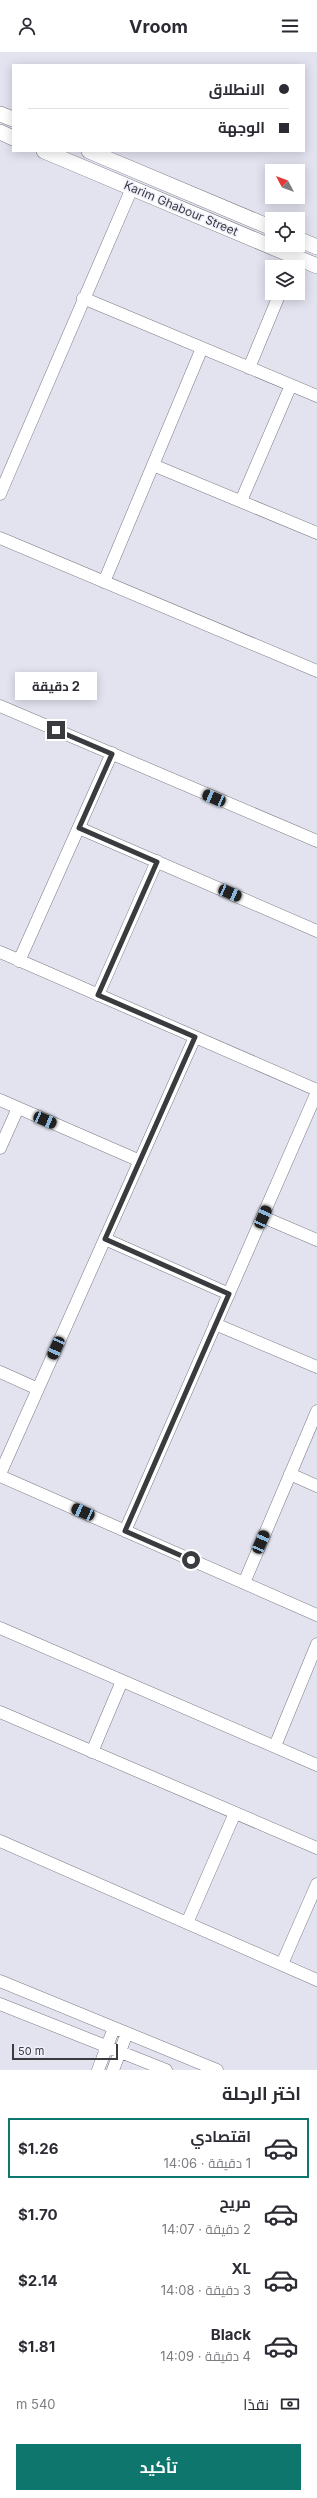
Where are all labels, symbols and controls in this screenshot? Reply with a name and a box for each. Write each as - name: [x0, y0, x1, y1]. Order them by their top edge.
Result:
- icon: person: [16, 15, 38, 37]
- icon: menu: [279, 15, 301, 37]
- text: Vroom: [129, 16, 188, 37]
- text: الانطلاق: [209, 80, 265, 99]
- text: الوجهة: [218, 118, 265, 137]
- north arrow: [265, 164, 305, 204]
- map controls: [265, 164, 305, 300]
- street label: Karim Ghabour Street: [122, 177, 240, 239]
- button: locate: [265, 212, 305, 252]
- button: layers: [265, 260, 305, 300]
- callout: 2 دقيقة: [15, 672, 97, 700]
- text: 2 دقيقة: [32, 678, 80, 694]
- route end: [47, 721, 65, 739]
- car: [201, 788, 227, 808]
- car: [217, 883, 243, 903]
- car: [32, 1110, 58, 1130]
- car: [253, 1204, 273, 1230]
- car: [46, 1335, 66, 1361]
- car: [70, 1502, 96, 1522]
- car: [251, 1529, 271, 1555]
- route start: [182, 1551, 200, 1569]
- scale bar: [12, 2042, 118, 2061]
- text: 50 m: [18, 2044, 44, 2058]
- text: اختر الرحلة: [222, 2083, 301, 2104]
- text: اقتصادي: [191, 2127, 251, 2146]
- icon: car: [263, 2130, 299, 2166]
- text: $1.26: [18, 2139, 59, 2158]
- text: 1 دقيقة · 14:06: [163, 2155, 251, 2171]
- text: مريح: [219, 2193, 251, 2212]
- icon: car: [263, 2196, 299, 2232]
- text: $1.70: [18, 2205, 58, 2224]
- text: 2 دقيقة · 14:07: [162, 2221, 251, 2237]
- text: XL: [231, 2259, 251, 2278]
- icon: car: [263, 2262, 299, 2298]
- text: $2.14: [18, 2271, 58, 2290]
- text: 3 دقيقة · 14:08: [161, 2282, 251, 2298]
- text: Black: [211, 2325, 251, 2344]
- icon: car: [263, 2328, 299, 2364]
- text: $1.81: [18, 2337, 55, 2356]
- text: 4 دقيقة · 14:09: [160, 2348, 251, 2364]
- icon: cash: [279, 2393, 301, 2415]
- text: نقدًا: [243, 2395, 269, 2414]
- text: 540 m: [16, 2396, 56, 2412]
- button: تأكيد: [16, 2444, 301, 2490]

